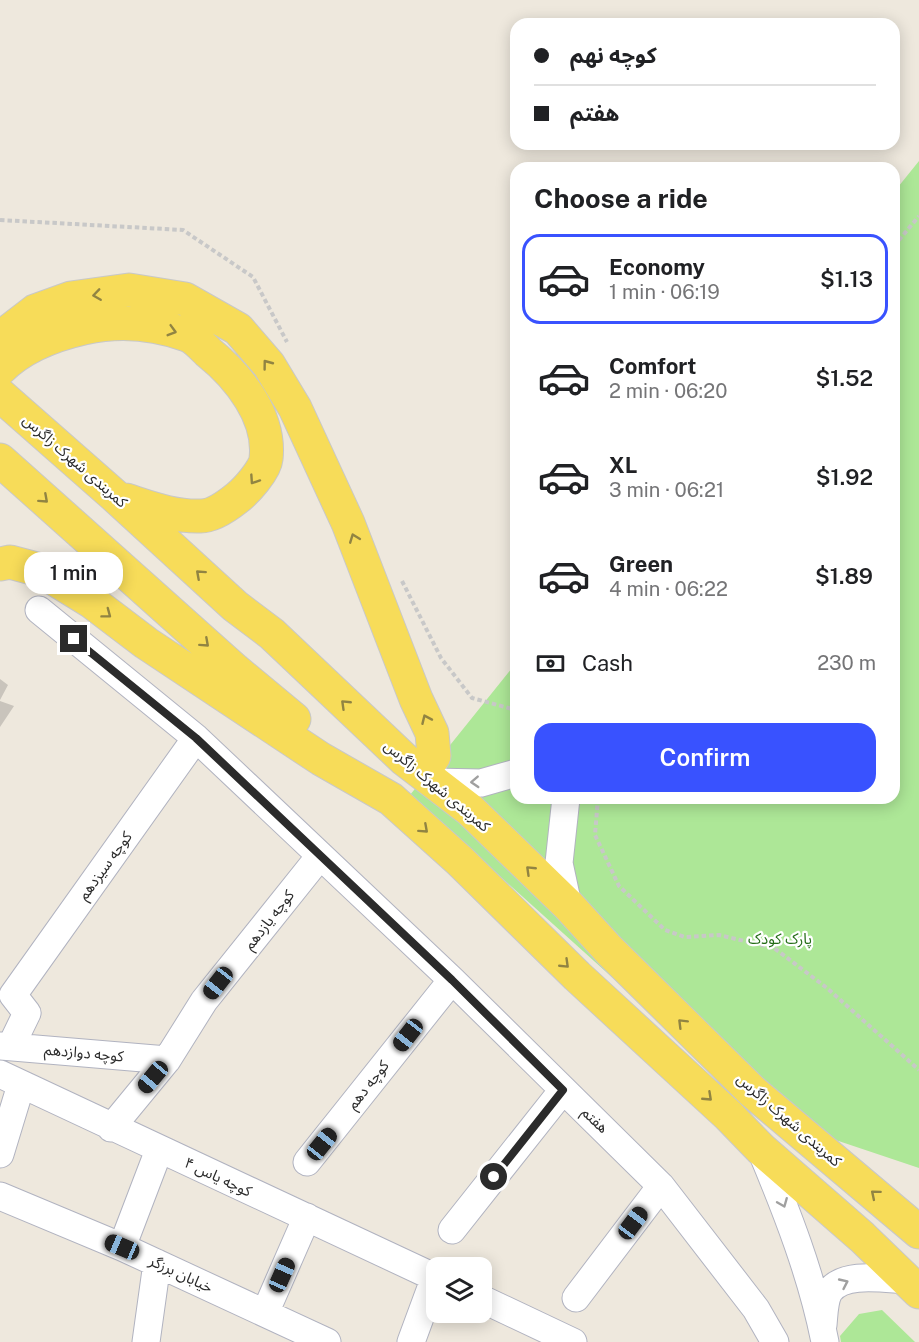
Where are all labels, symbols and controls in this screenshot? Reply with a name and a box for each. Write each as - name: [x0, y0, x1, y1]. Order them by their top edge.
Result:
- text: کوچه نهم: [570, 42, 657, 68]
- text: هفتم: [570, 100, 619, 126]
- text: Choose a ride: [534, 182, 708, 214]
- icon: car: [537, 252, 591, 306]
- text: Economy: [609, 254, 705, 280]
- text: $1.13: [820, 266, 873, 292]
- text: 1 min · 06:19: [609, 280, 720, 304]
- one-way arrow: [93, 288, 102, 300]
- one-way arrow: [166, 324, 177, 336]
- icon: car: [537, 351, 591, 405]
- text: Comfort: [609, 353, 696, 379]
- one-way arrow: [263, 359, 274, 370]
- text: $1.52: [815, 365, 873, 391]
- text: 2 min · 06:20: [609, 379, 728, 403]
- street label: کمربندی شهرک زاگرس: [19, 411, 132, 512]
- icon: car: [537, 450, 591, 504]
- text: XL: [609, 452, 637, 478]
- text: $1.92: [816, 464, 873, 490]
- one-way arrow: [250, 473, 261, 484]
- text: 3 min · 06:21: [609, 478, 724, 502]
- one-way arrow: [37, 492, 47, 503]
- one-way arrow: [349, 533, 361, 544]
- icon: car: [537, 549, 591, 603]
- text: Green: [609, 551, 673, 577]
- callout: 1 min: [25, 552, 124, 594]
- text: 1 min: [50, 561, 97, 585]
- text: $1.89: [815, 563, 873, 589]
- one-way arrow: [197, 570, 207, 581]
- text: 4 min · 06:22: [609, 577, 728, 601]
- one-way arrow: [101, 606, 112, 617]
- route end: [60, 625, 87, 652]
- one-way arrow: [198, 636, 209, 647]
- icon: cash: [534, 647, 567, 680]
- text: Cash: [582, 650, 633, 676]
- text: 230 m: [817, 651, 876, 675]
- one-way arrow: [342, 700, 352, 711]
- one-way arrow: [421, 715, 433, 726]
- button: Confirm: [534, 723, 876, 792]
- street label: کمربندی شهرک زاگرس: [380, 737, 494, 836]
- one-way arrow: [470, 775, 479, 788]
- one-way arrow: [418, 822, 428, 833]
- street label: کوچه سیزدهم: [74, 828, 138, 905]
- one-way arrow: [526, 866, 537, 877]
- street label: کوچه یازدهم: [240, 886, 300, 955]
- park label: پارک کودک: [748, 930, 812, 949]
- one-way arrow: [559, 957, 569, 968]
- car: [200, 963, 236, 1003]
- car: [390, 1015, 426, 1055]
- one-way arrow: [679, 1019, 690, 1030]
- street label: کوچه دوازدهم: [43, 1041, 125, 1068]
- street label: کوچه دهم: [343, 1056, 395, 1114]
- car: [135, 1057, 171, 1097]
- street label: کمربندی شهرک زاگرس: [733, 1070, 846, 1171]
- one-way arrow: [701, 1089, 712, 1100]
- street label: هفتم: [577, 1103, 612, 1138]
- car: [304, 1124, 340, 1164]
- street label: کوچه یاس ۴: [181, 1154, 255, 1202]
- route start: [480, 1163, 507, 1190]
- one-way arrow: [871, 1190, 882, 1201]
- one-way arrow: [776, 1196, 788, 1207]
- car: [615, 1203, 651, 1243]
- car: [102, 1232, 142, 1262]
- street label: خیابان برزگر: [145, 1251, 216, 1297]
- car: [266, 1255, 298, 1295]
- map controls: [426, 1257, 492, 1323]
- button: layers: [426, 1257, 492, 1323]
- one-way arrow: [838, 1278, 849, 1290]

